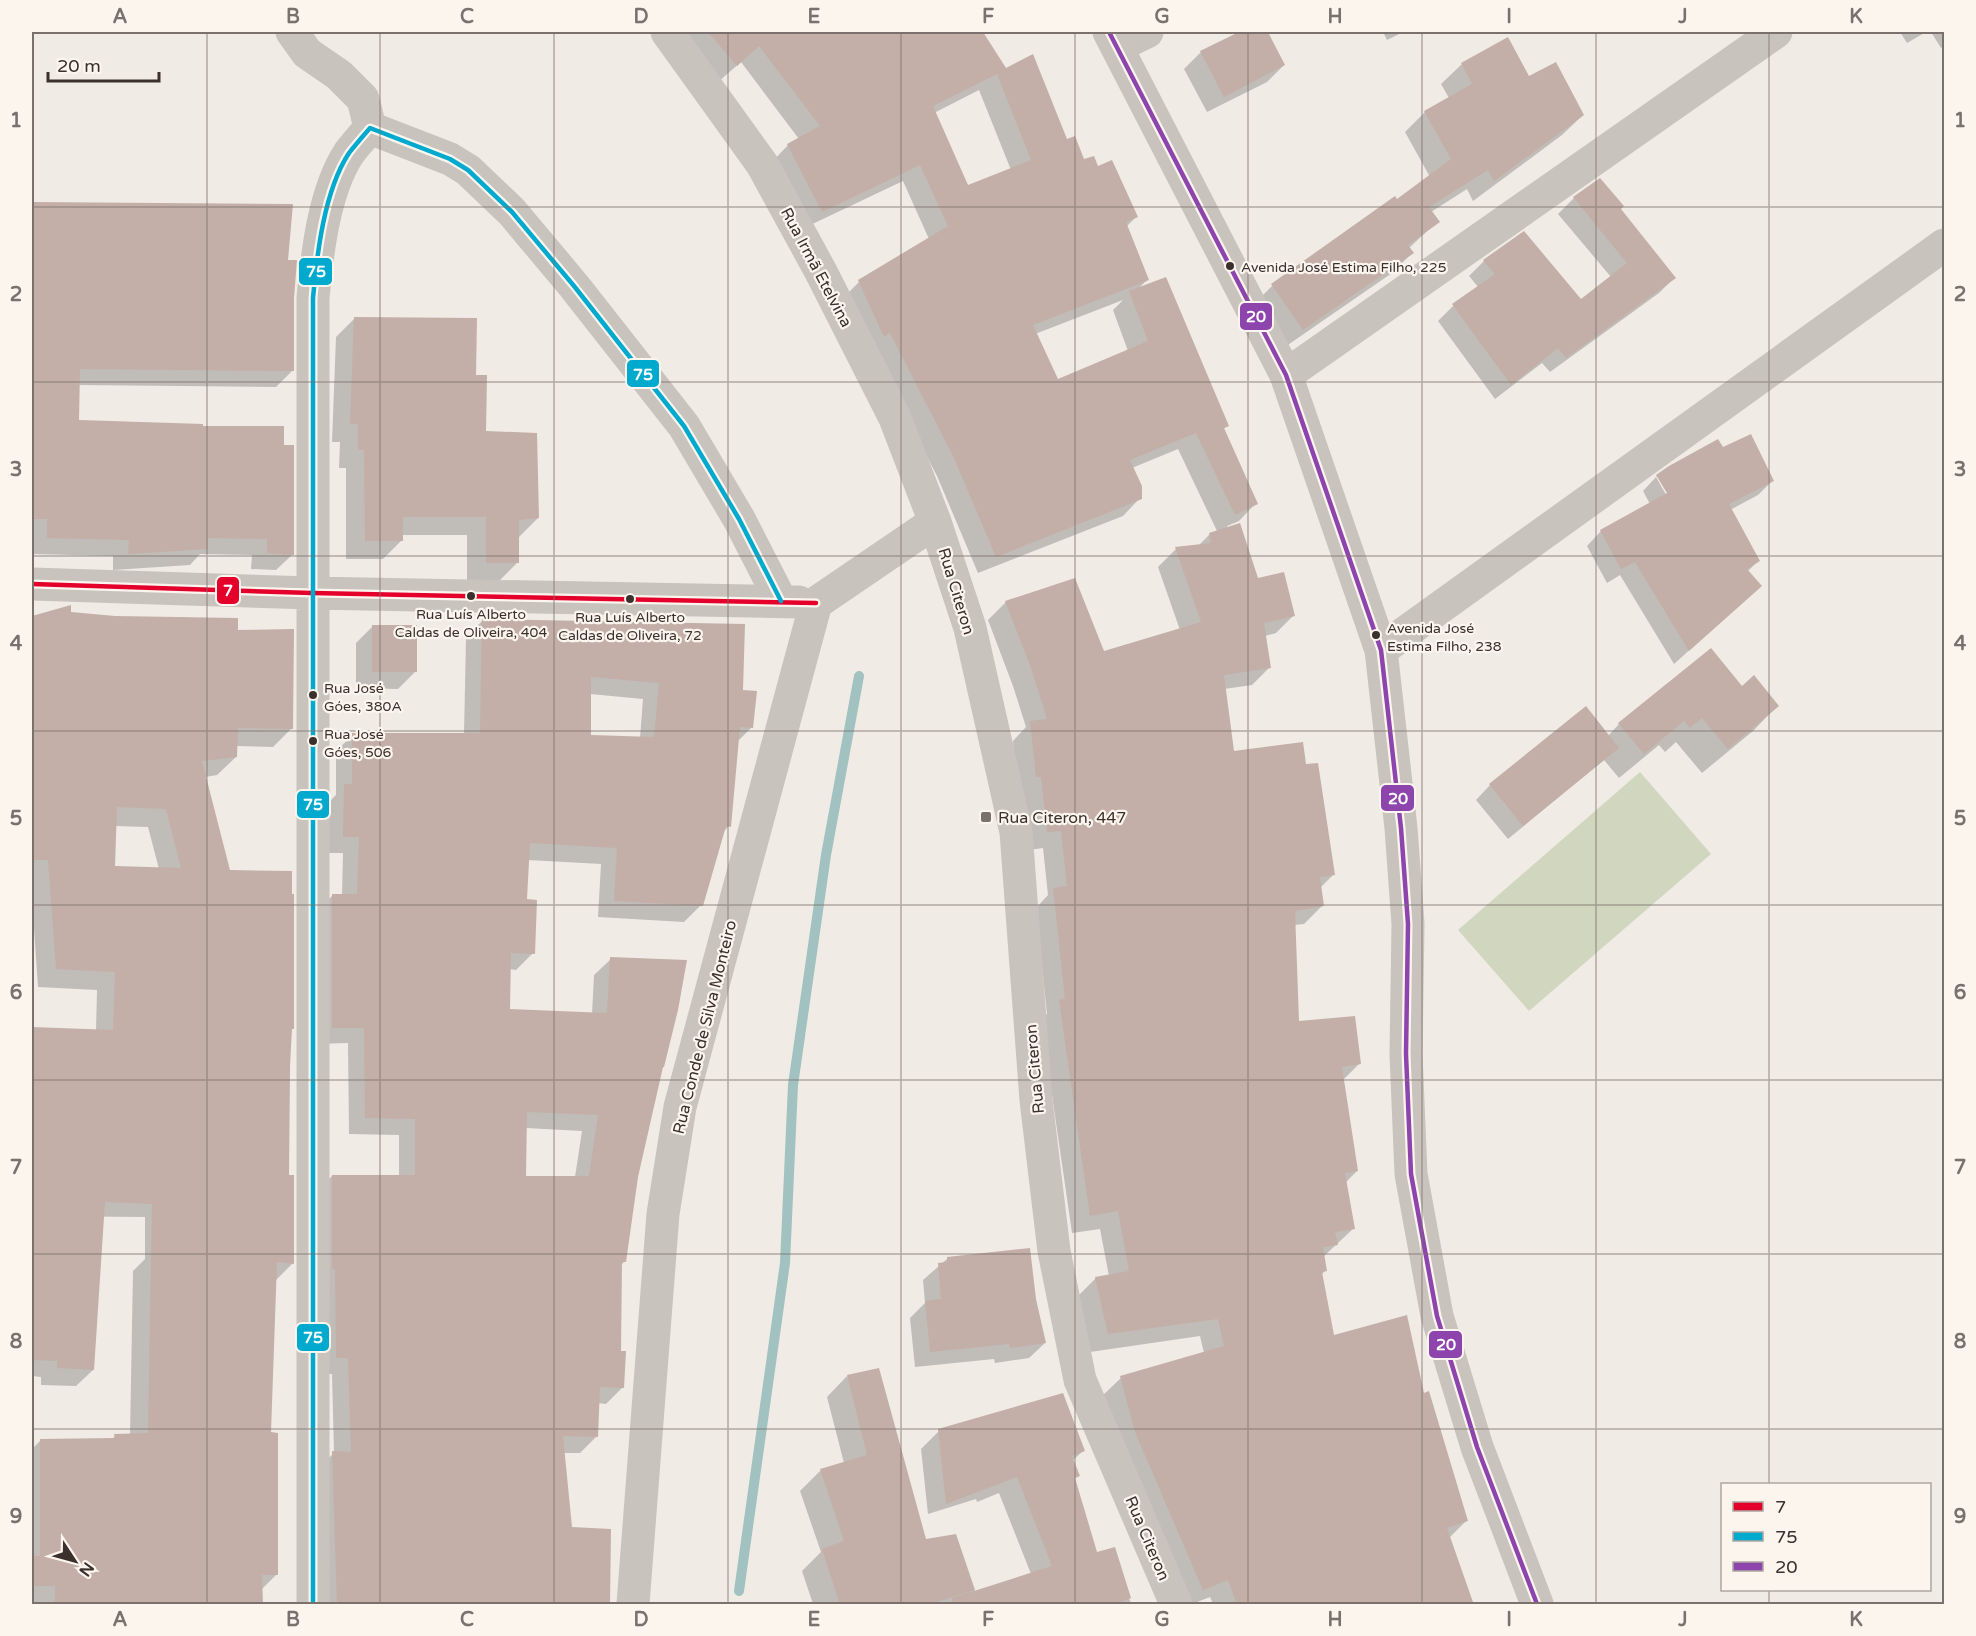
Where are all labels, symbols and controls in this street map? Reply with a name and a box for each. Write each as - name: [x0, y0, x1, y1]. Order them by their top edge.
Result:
- text: A: [113, 5, 128, 29]
- text: B: [286, 5, 300, 29]
- text: C: [460, 5, 474, 29]
- text: D: [633, 5, 649, 29]
- text: E: [808, 5, 821, 29]
- text: F: [982, 5, 994, 29]
- text: G: [1154, 5, 1170, 29]
- text: H: [1327, 5, 1343, 29]
- text: I: [1506, 5, 1512, 29]
- text: J: [1677, 5, 1688, 29]
- text: K: [1849, 5, 1863, 29]
- scale bar: [48, 45, 159, 83]
- text: 20 m: [57, 55, 101, 77]
- text: 1: [10, 109, 22, 133]
- text: 1: [1954, 109, 1966, 133]
- street label: Rua Irmã Etelvina: [776, 204, 856, 331]
- line badge: 75: [298, 257, 333, 286]
- place label: Avenida José Estima Filho, 225: [1241, 259, 1446, 276]
- marker: Avenida José Estima Filho, 225: [1224, 260, 1236, 272]
- text: 75: [306, 262, 326, 282]
- text: 2: [10, 283, 22, 307]
- text: 2: [1954, 283, 1966, 307]
- line badge: 20: [1239, 302, 1273, 331]
- text: 20: [1246, 307, 1266, 327]
- line badge: 75: [626, 359, 660, 388]
- text: 75: [633, 365, 653, 385]
- text: 3: [10, 458, 22, 482]
- text: 3: [1954, 458, 1966, 482]
- street label: Rua Citeron: [933, 545, 979, 637]
- line badge: 7: [216, 576, 240, 605]
- text: 7: [223, 581, 233, 601]
- marker: Rua Luís Alberto Caldas de Oliveira, 404: [465, 590, 477, 602]
- marker: Rua Luís Alberto Caldas de Oliveira, 72: [624, 593, 636, 605]
- place label: Rua Luís Alberto Caldas de Oliveira, 404: [395, 606, 547, 641]
- place label: Rua Luís Alberto Caldas de Oliveira, 72: [558, 609, 702, 644]
- place label: Avenida José Estima Filho, 238: [1387, 620, 1502, 655]
- marker: Avenida José Estima Filho, 238: [1370, 629, 1382, 641]
- text: 4: [10, 632, 23, 656]
- text: 4: [1954, 632, 1967, 656]
- place label: Rua José Góes, 380A: [324, 680, 402, 715]
- marker: Rua José Góes, 380A: [307, 689, 319, 701]
- place label: Rua José Góes, 506: [324, 726, 392, 761]
- marker: Rua José Góes, 506: [307, 735, 319, 747]
- line badge: 20: [1380, 784, 1415, 812]
- text: 20: [1388, 789, 1408, 809]
- line badge: 75: [296, 790, 330, 819]
- text: 75: [303, 795, 323, 815]
- text: 5: [10, 807, 22, 831]
- text: 5: [1954, 807, 1966, 831]
- place label: Rua Citeron, 447: [998, 808, 1126, 828]
- marker: Rua Citeron, 447: [979, 810, 993, 824]
- street label: Rua Conde de Silva Monteiro: [669, 918, 741, 1136]
- text: 6: [10, 981, 22, 1005]
- text: 6: [1954, 981, 1966, 1005]
- street label: Rua Citeron: [1021, 1023, 1049, 1115]
- text: 7: [10, 1156, 22, 1180]
- text: 7: [1954, 1156, 1966, 1180]
- line badge: 75: [296, 1323, 330, 1352]
- text: 75: [303, 1328, 323, 1348]
- text: 8: [10, 1330, 22, 1354]
- line badge: 20: [1428, 1330, 1463, 1359]
- text: 8: [1954, 1330, 1966, 1354]
- text: 20: [1436, 1335, 1456, 1355]
- legend: [1721, 1483, 1931, 1591]
- street label: Rua Citeron: [1120, 1493, 1174, 1584]
- text: 7: [1775, 1496, 1786, 1518]
- text: 9: [10, 1505, 22, 1529]
- text: 9: [1954, 1505, 1966, 1529]
- text: 75: [1775, 1526, 1798, 1548]
- north arrow: [45, 1531, 105, 1591]
- text: 20: [1775, 1556, 1798, 1578]
- text: N: [74, 1558, 98, 1580]
- text: A: [113, 1608, 128, 1632]
- text: B: [286, 1608, 300, 1632]
- text: C: [460, 1608, 474, 1632]
- text: D: [633, 1608, 649, 1632]
- text: E: [808, 1608, 821, 1632]
- text: F: [982, 1608, 994, 1632]
- text: G: [1154, 1608, 1170, 1632]
- text: H: [1327, 1608, 1343, 1632]
- text: I: [1506, 1608, 1512, 1632]
- text: J: [1677, 1608, 1688, 1632]
- text: K: [1849, 1608, 1863, 1632]

